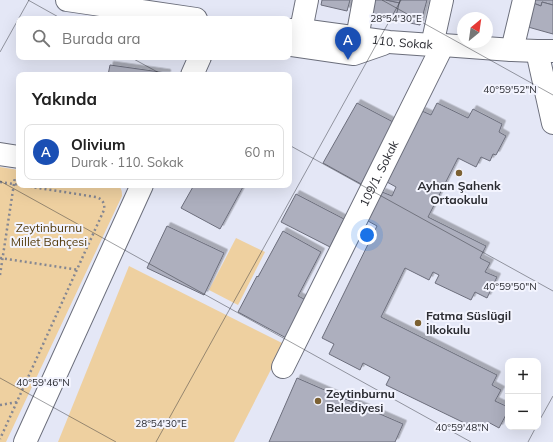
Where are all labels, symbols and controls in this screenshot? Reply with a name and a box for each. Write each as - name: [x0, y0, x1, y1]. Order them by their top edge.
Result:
- text: 28°54'30"E: [370, 12, 422, 25]
- north arrow: [457, 12, 493, 48]
- search box: [16, 16, 292, 60]
- icon: search: [30, 27, 52, 49]
- pin: A: [335, 27, 361, 60]
- text: Burada ara: [62, 29, 141, 48]
- street label: 110. Sokak: [371, 32, 434, 52]
- text: 40°59'52"N: [483, 83, 537, 96]
- text: Yakında: [32, 88, 97, 109]
- text: Olivium: [71, 135, 125, 154]
- street label: 109/1. Sokak: [356, 137, 402, 209]
- text: A: [41, 144, 51, 160]
- text: 60 m: [245, 144, 275, 160]
- text: Durak · 110. Sokak: [71, 154, 184, 170]
- marker: Ayhan Şahenk Ortaokulu: [454, 168, 464, 178]
- place label: Ayhan Şahenk Ortaokulu: [417, 178, 501, 207]
- park label: Zeytinburnu Millet Bahçesi: [11, 220, 87, 249]
- your location: [357, 225, 377, 245]
- text: 40°59'50"N: [483, 280, 537, 293]
- place label: Fatma Süslügil İlkokulu: [426, 308, 511, 337]
- marker: Fatma Süslügil İlkokulu: [413, 318, 423, 328]
- map controls: [505, 358, 541, 430]
- button: +: [505, 358, 541, 394]
- text: 40°59'46"N: [16, 376, 70, 389]
- place label: Zeytinburnu Belediyesi: [326, 386, 395, 415]
- button: −: [505, 394, 541, 430]
- marker: Zeytinburnu Belediyesi: [313, 396, 323, 406]
- text: 28°54'30"E: [135, 417, 187, 430]
- text: 40°59'48"N: [435, 421, 489, 434]

